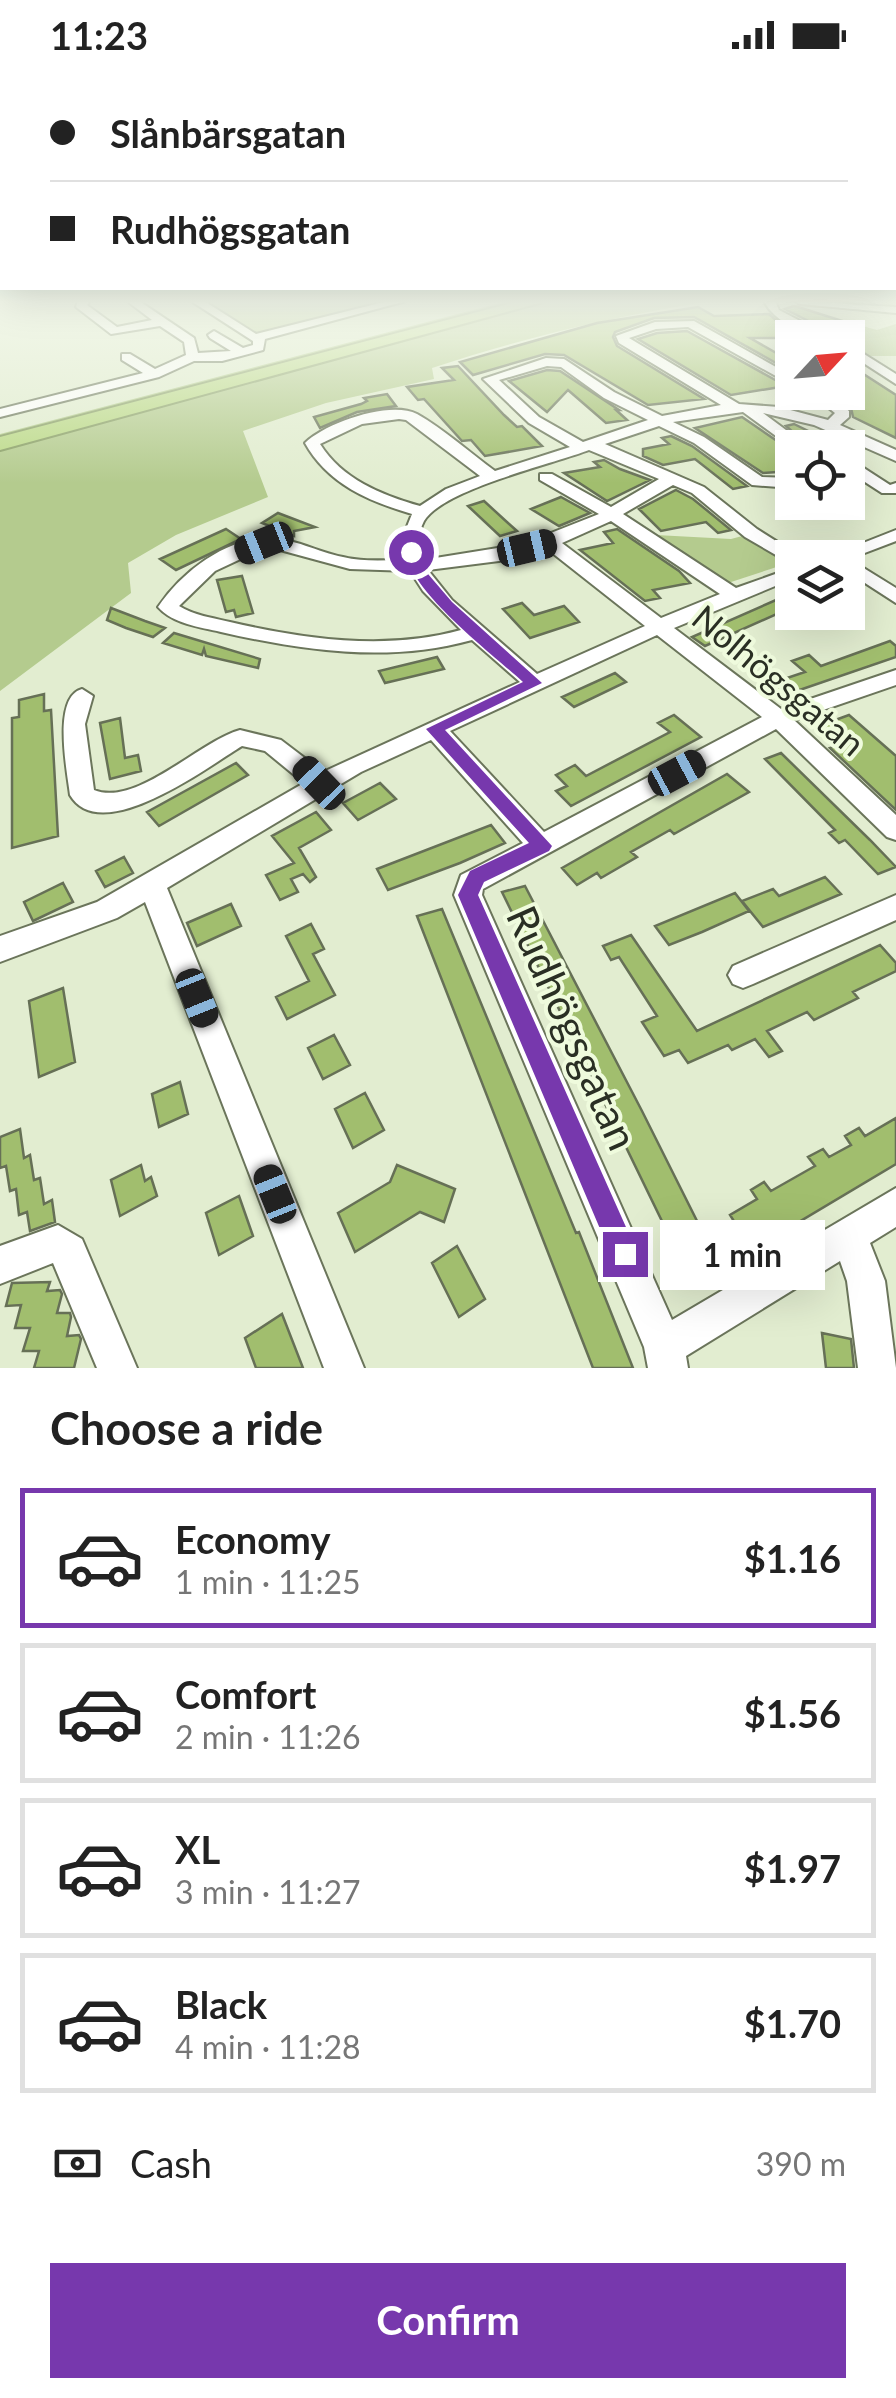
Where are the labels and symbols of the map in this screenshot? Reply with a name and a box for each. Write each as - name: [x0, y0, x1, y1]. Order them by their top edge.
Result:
- north arrow: [775, 320, 865, 410]
- car: [231, 518, 297, 568]
- car: [494, 527, 560, 569]
- route start: [389, 530, 434, 575]
- street label: Nolhögsgatan: [685, 595, 874, 764]
- car: [643, 746, 711, 800]
- car: [287, 751, 351, 815]
- street label: Rudhögsgatan: [497, 898, 649, 1157]
- car: [172, 965, 222, 1031]
- car: [250, 1161, 300, 1227]
- callout: 1 min: [660, 1219, 825, 1289]
- route end: [603, 1232, 648, 1277]

